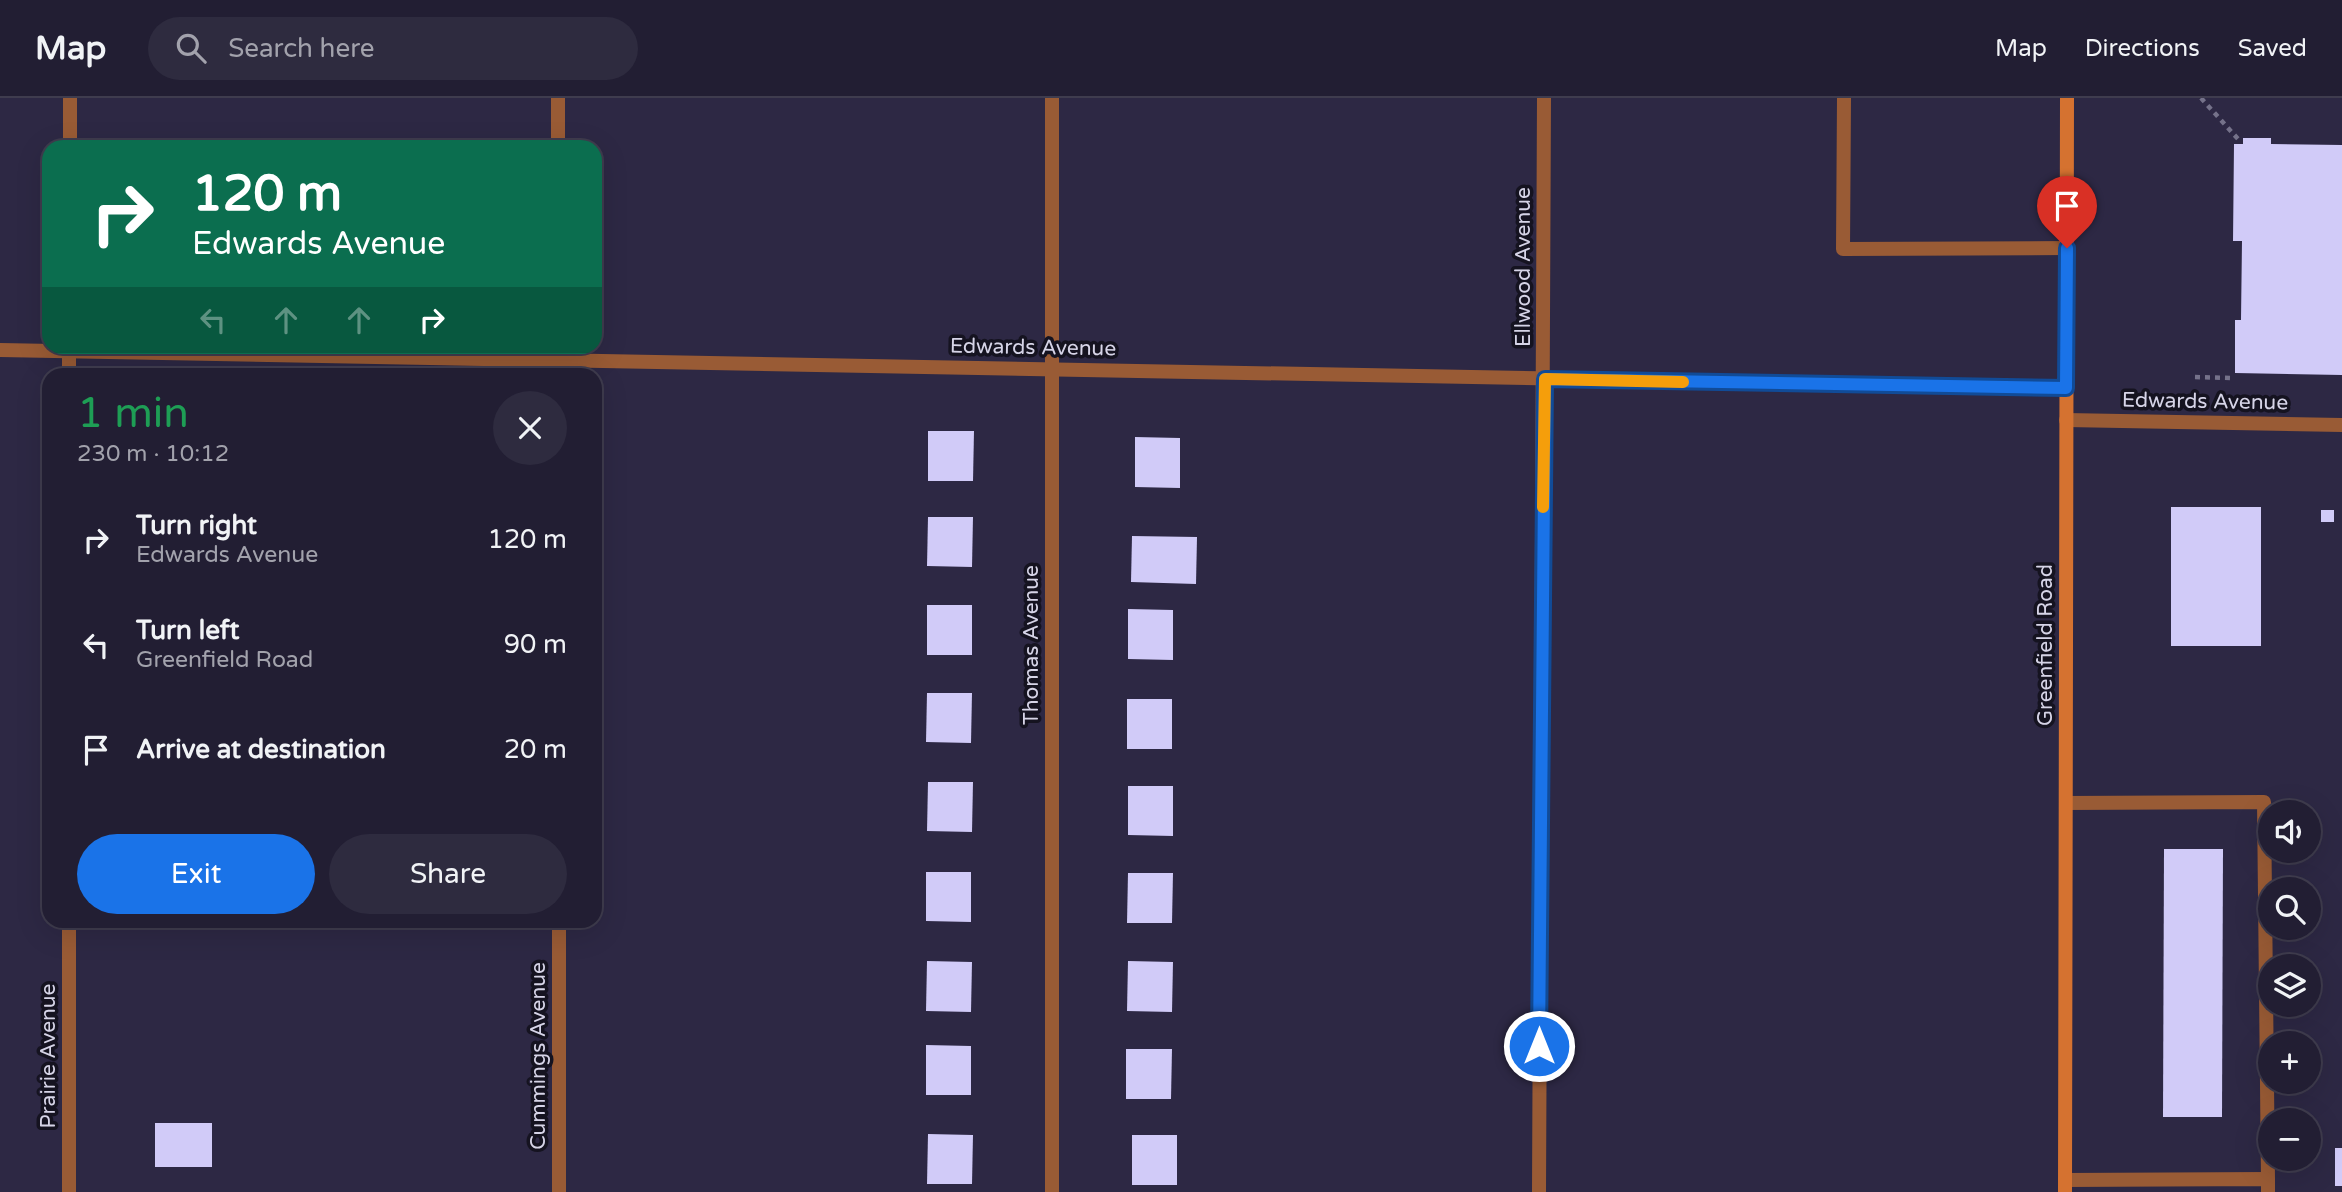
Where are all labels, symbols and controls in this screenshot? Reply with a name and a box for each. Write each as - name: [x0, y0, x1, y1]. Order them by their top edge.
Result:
- search box: [148, 17, 638, 80]
- text: Map: [35, 29, 106, 68]
- icon: search: [172, 29, 210, 67]
- text: Search here: [228, 33, 374, 64]
- text: Map: [1995, 34, 2047, 63]
- text: Directions: [2085, 34, 2200, 63]
- text: Saved: [2238, 34, 2307, 63]
- text: 120 m: [192, 165, 342, 224]
- icon: right: [77, 168, 168, 259]
- pin: [2037, 176, 2097, 248]
- street label: Ellwood Avenue: [1511, 187, 1536, 347]
- icon: arrive: [2048, 187, 2086, 225]
- text: Edwards Avenue: [192, 225, 445, 263]
- icon: left: [194, 301, 232, 339]
- icon: ahead: [267, 301, 305, 339]
- icon: ahead: [340, 301, 378, 339]
- icon: right: [413, 301, 451, 339]
- street label: Edwards Avenue: [950, 334, 1116, 361]
- text: 1 min: [77, 388, 189, 439]
- street label: Edwards Avenue: [2122, 388, 2288, 415]
- button: close: [493, 391, 567, 465]
- text: 230 m · 10:12: [77, 440, 229, 468]
- text: Turn right: [136, 510, 257, 541]
- icon: right: [77, 521, 115, 559]
- text: 120 m: [487, 524, 567, 555]
- text: Edwards Avenue: [136, 541, 318, 569]
- street label: Greenfield Road: [2033, 564, 2058, 726]
- street label: Thomas Avenue: [1019, 565, 1044, 725]
- text: Turn left: [136, 615, 239, 646]
- icon: left: [77, 626, 115, 664]
- text: 90 m: [504, 629, 567, 660]
- text: Greenfield Road: [136, 646, 313, 674]
- icon: arrive: [77, 731, 115, 769]
- text: Arrive at destination: [136, 734, 386, 765]
- text: 20 m: [504, 734, 567, 765]
- map controls: [2258, 800, 2321, 1171]
- button: sound: [2258, 800, 2321, 863]
- button: Exit: [77, 834, 315, 914]
- button: Share: [329, 834, 567, 914]
- button: search: [2258, 877, 2321, 940]
- button: layers: [2258, 954, 2321, 1017]
- street label: Cummings Avenue: [526, 962, 551, 1150]
- street label: Prairie Avenue: [36, 983, 61, 1128]
- position arrow: [1502, 1009, 1576, 1083]
- button: +: [2258, 1031, 2321, 1094]
- button: −: [2258, 1108, 2321, 1171]

